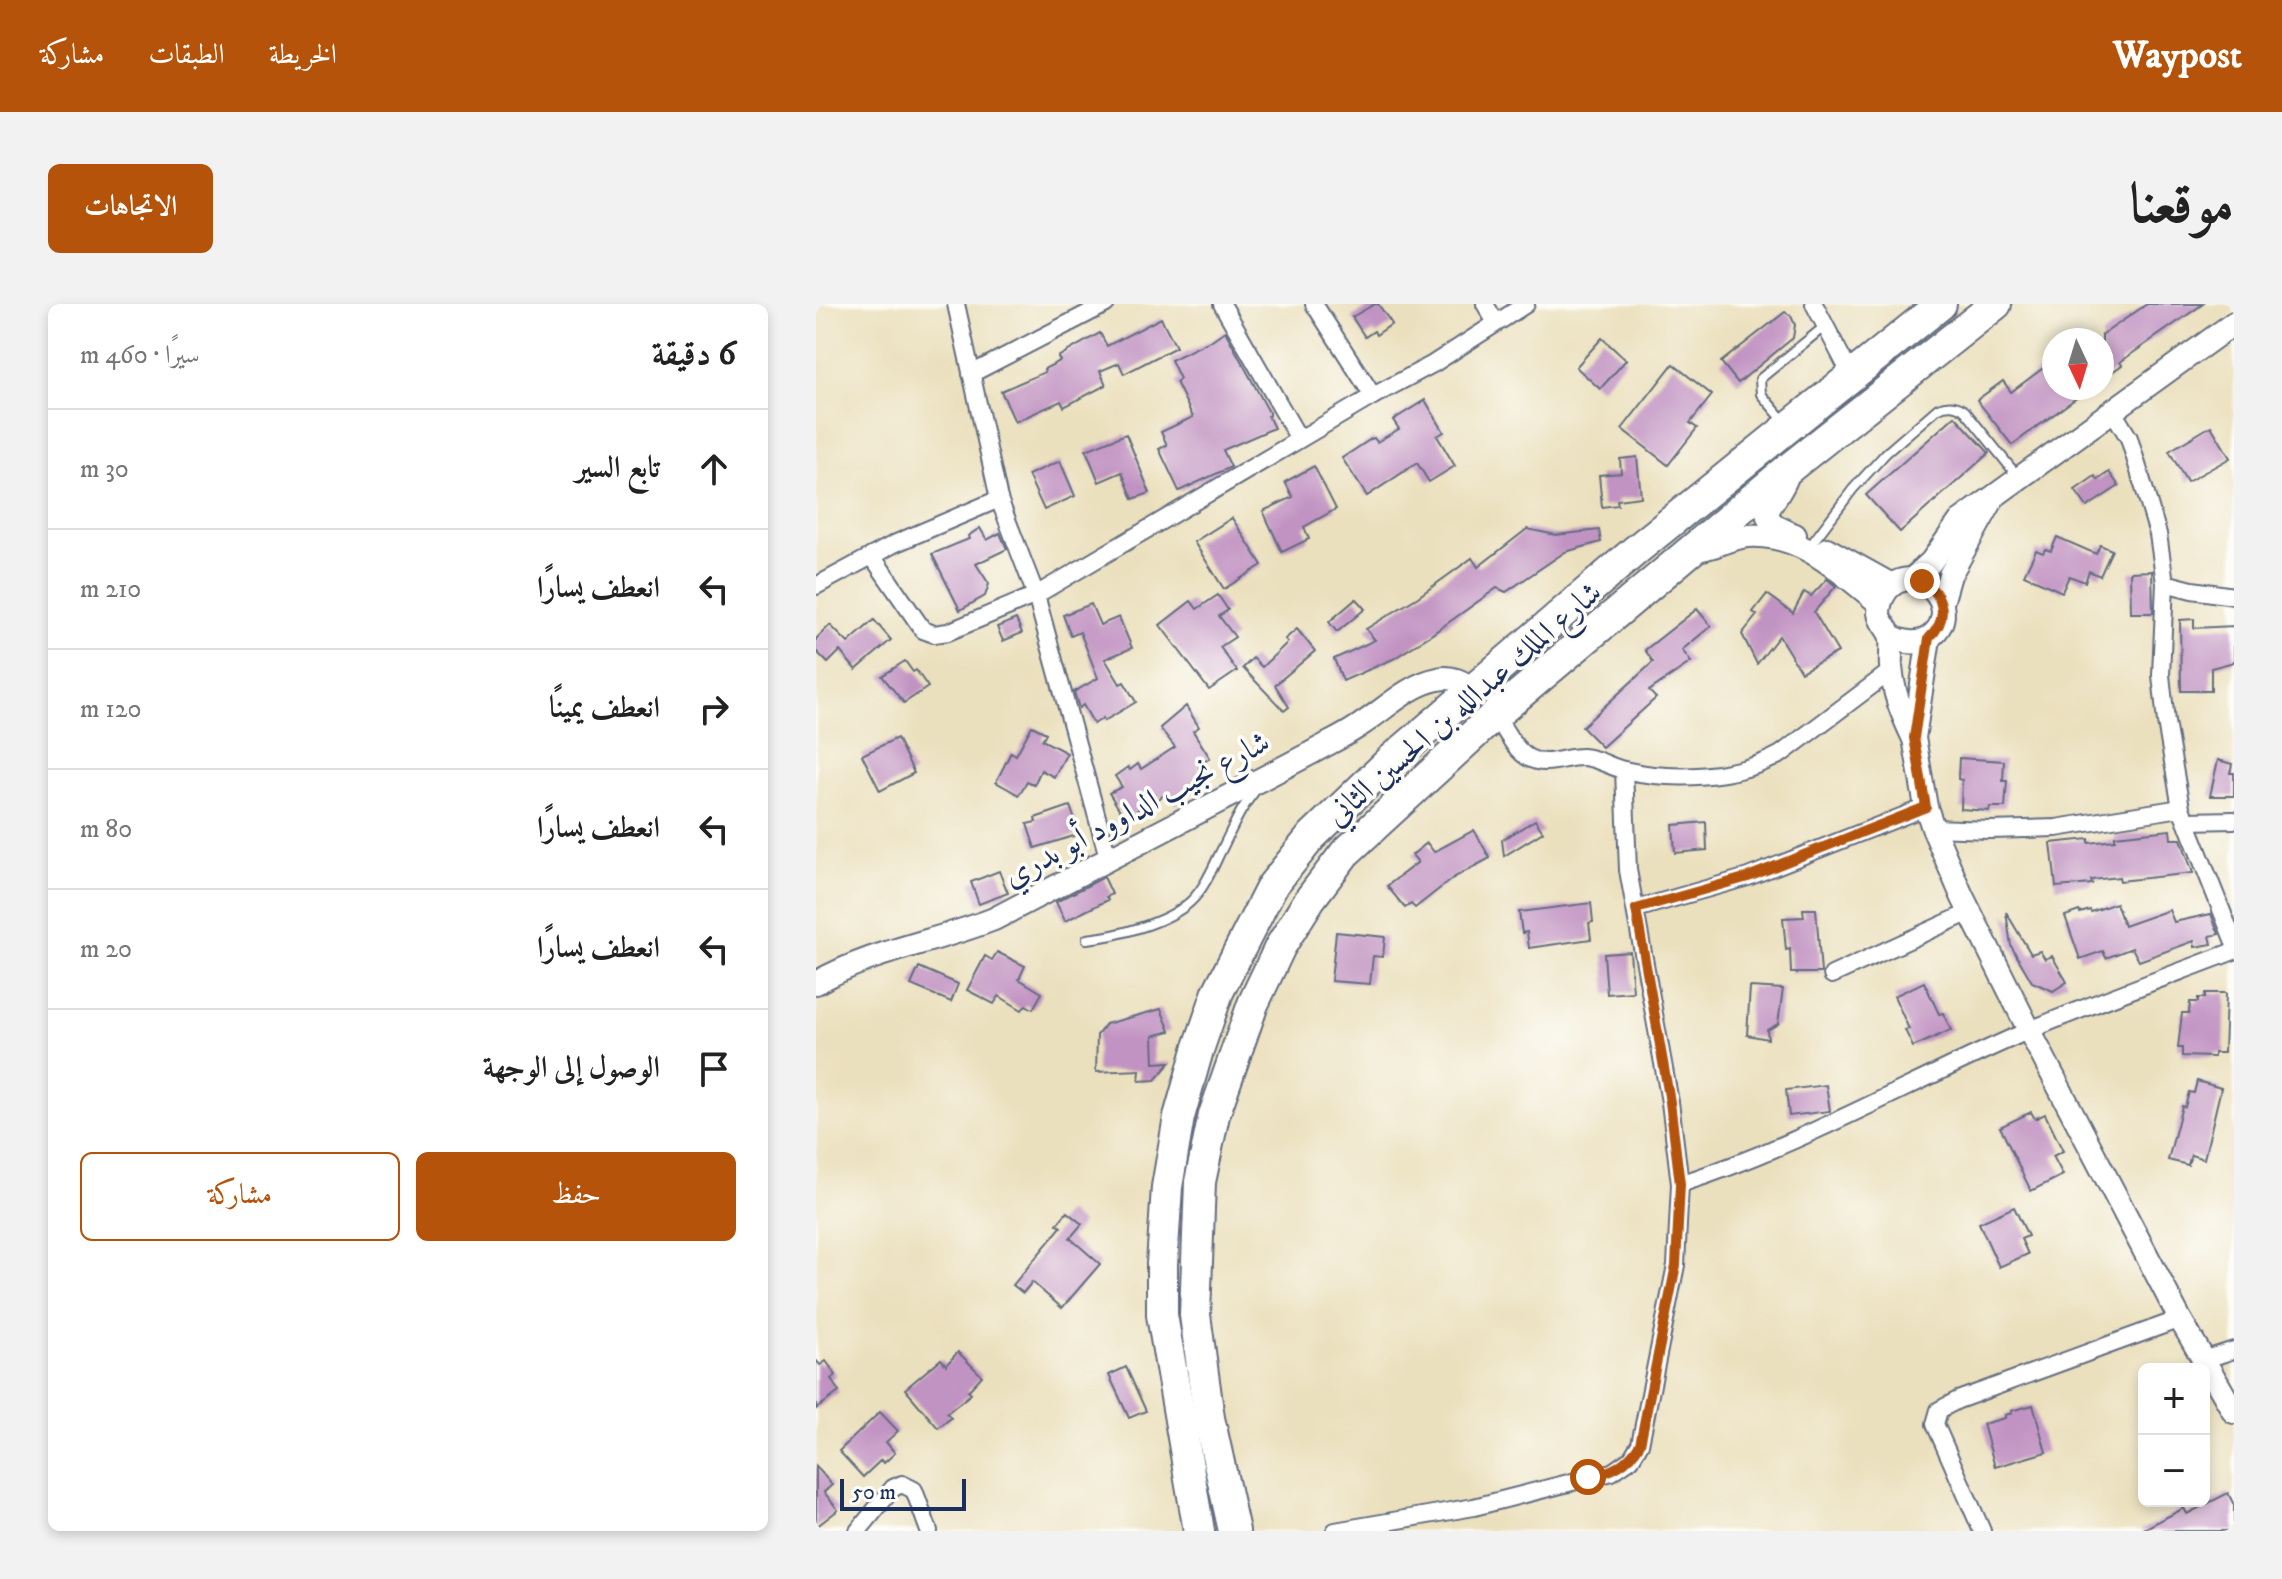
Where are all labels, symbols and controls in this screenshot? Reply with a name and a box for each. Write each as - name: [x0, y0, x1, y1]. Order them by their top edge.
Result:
- text: Waypost: [2113, 32, 2242, 80]
- text: مشاركة: [40, 37, 104, 72]
- text: الطبقات: [148, 37, 225, 72]
- text: الخريطة: [269, 37, 337, 72]
- button: الاتجاهات: [48, 164, 213, 253]
- text: موقعنا: [2129, 171, 2234, 241]
- north arrow: [2042, 328, 2114, 400]
- text: 6 دقيقة: [652, 333, 736, 375]
- text: سيرًا · 460 m: [80, 339, 200, 372]
- icon: ahead: [692, 447, 736, 491]
- text: تابع السير: [575, 450, 660, 487]
- text: 30 m: [80, 453, 129, 486]
- route end: [1904, 563, 1940, 599]
- icon: left: [692, 567, 736, 611]
- text: انعطف يسارًا: [537, 570, 660, 607]
- text: 210 m: [80, 573, 141, 606]
- street label: شارع الملك عبدالله بن الحسين الثاني: [1318, 573, 1614, 839]
- icon: right: [692, 687, 736, 731]
- text: انعطف يمينًا: [549, 690, 660, 727]
- text: 120 m: [80, 693, 141, 726]
- street label: شارع نجيب الداوود أبو بدري: [995, 719, 1279, 901]
- icon: left: [692, 807, 736, 851]
- text: انعطف يسارًا: [537, 810, 660, 847]
- text: 80 m: [80, 813, 132, 846]
- icon: left: [692, 927, 736, 971]
- text: انعطف يسارًا: [537, 930, 660, 967]
- text: 20 m: [80, 933, 132, 966]
- icon: arrive: [692, 1047, 736, 1091]
- text: الوصول إلى الوجهة: [483, 1050, 660, 1087]
- button: مشاركة: [80, 1152, 400, 1241]
- button: حفظ: [416, 1152, 736, 1241]
- map controls: [2138, 1363, 2210, 1507]
- button: +: [2138, 1363, 2210, 1435]
- button: −: [2138, 1435, 2210, 1507]
- route start: [1570, 1459, 1606, 1495]
- scale bar: [840, 1475, 966, 1511]
- text: 50 m: [852, 1479, 896, 1506]

